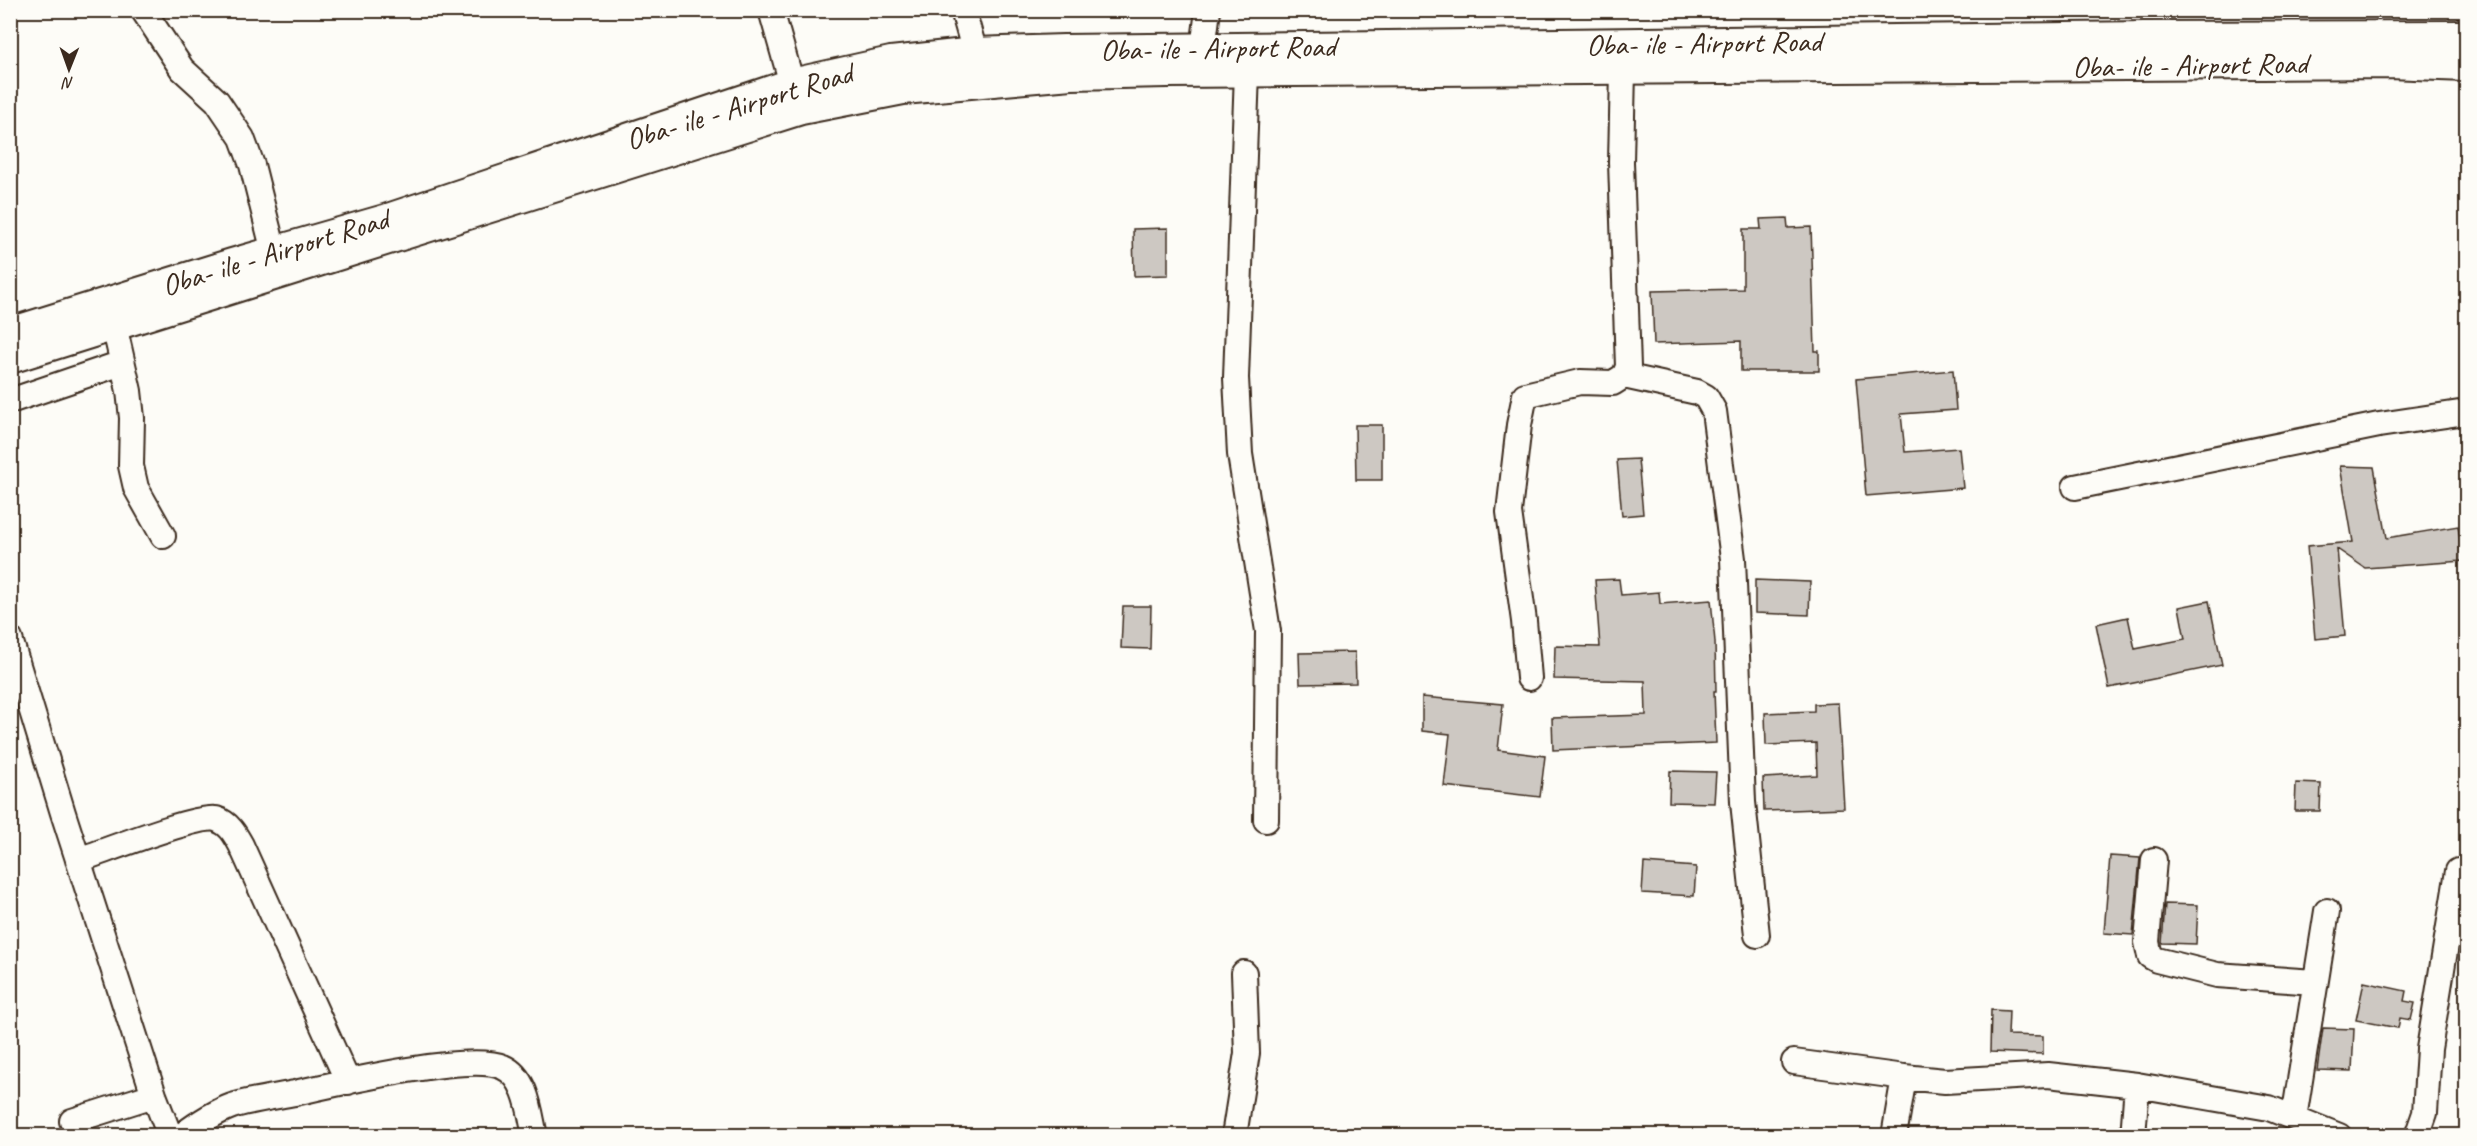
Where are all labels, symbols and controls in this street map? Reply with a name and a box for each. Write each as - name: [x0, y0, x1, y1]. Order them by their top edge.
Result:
- street label: Oba- ile - Airport Road: [1586, 22, 1826, 64]
- street label: Oba- ile - Airport Road: [1100, 27, 1340, 69]
- north arrow: [39, 39, 99, 99]
- street label: Oba- ile - Airport Road: [2072, 44, 2312, 86]
- street label: Oba- ile - Airport Road: [621, 52, 861, 159]
- text: N: [61, 73, 74, 93]
- street label: Oba- ile - Airport Road: [157, 198, 397, 305]

